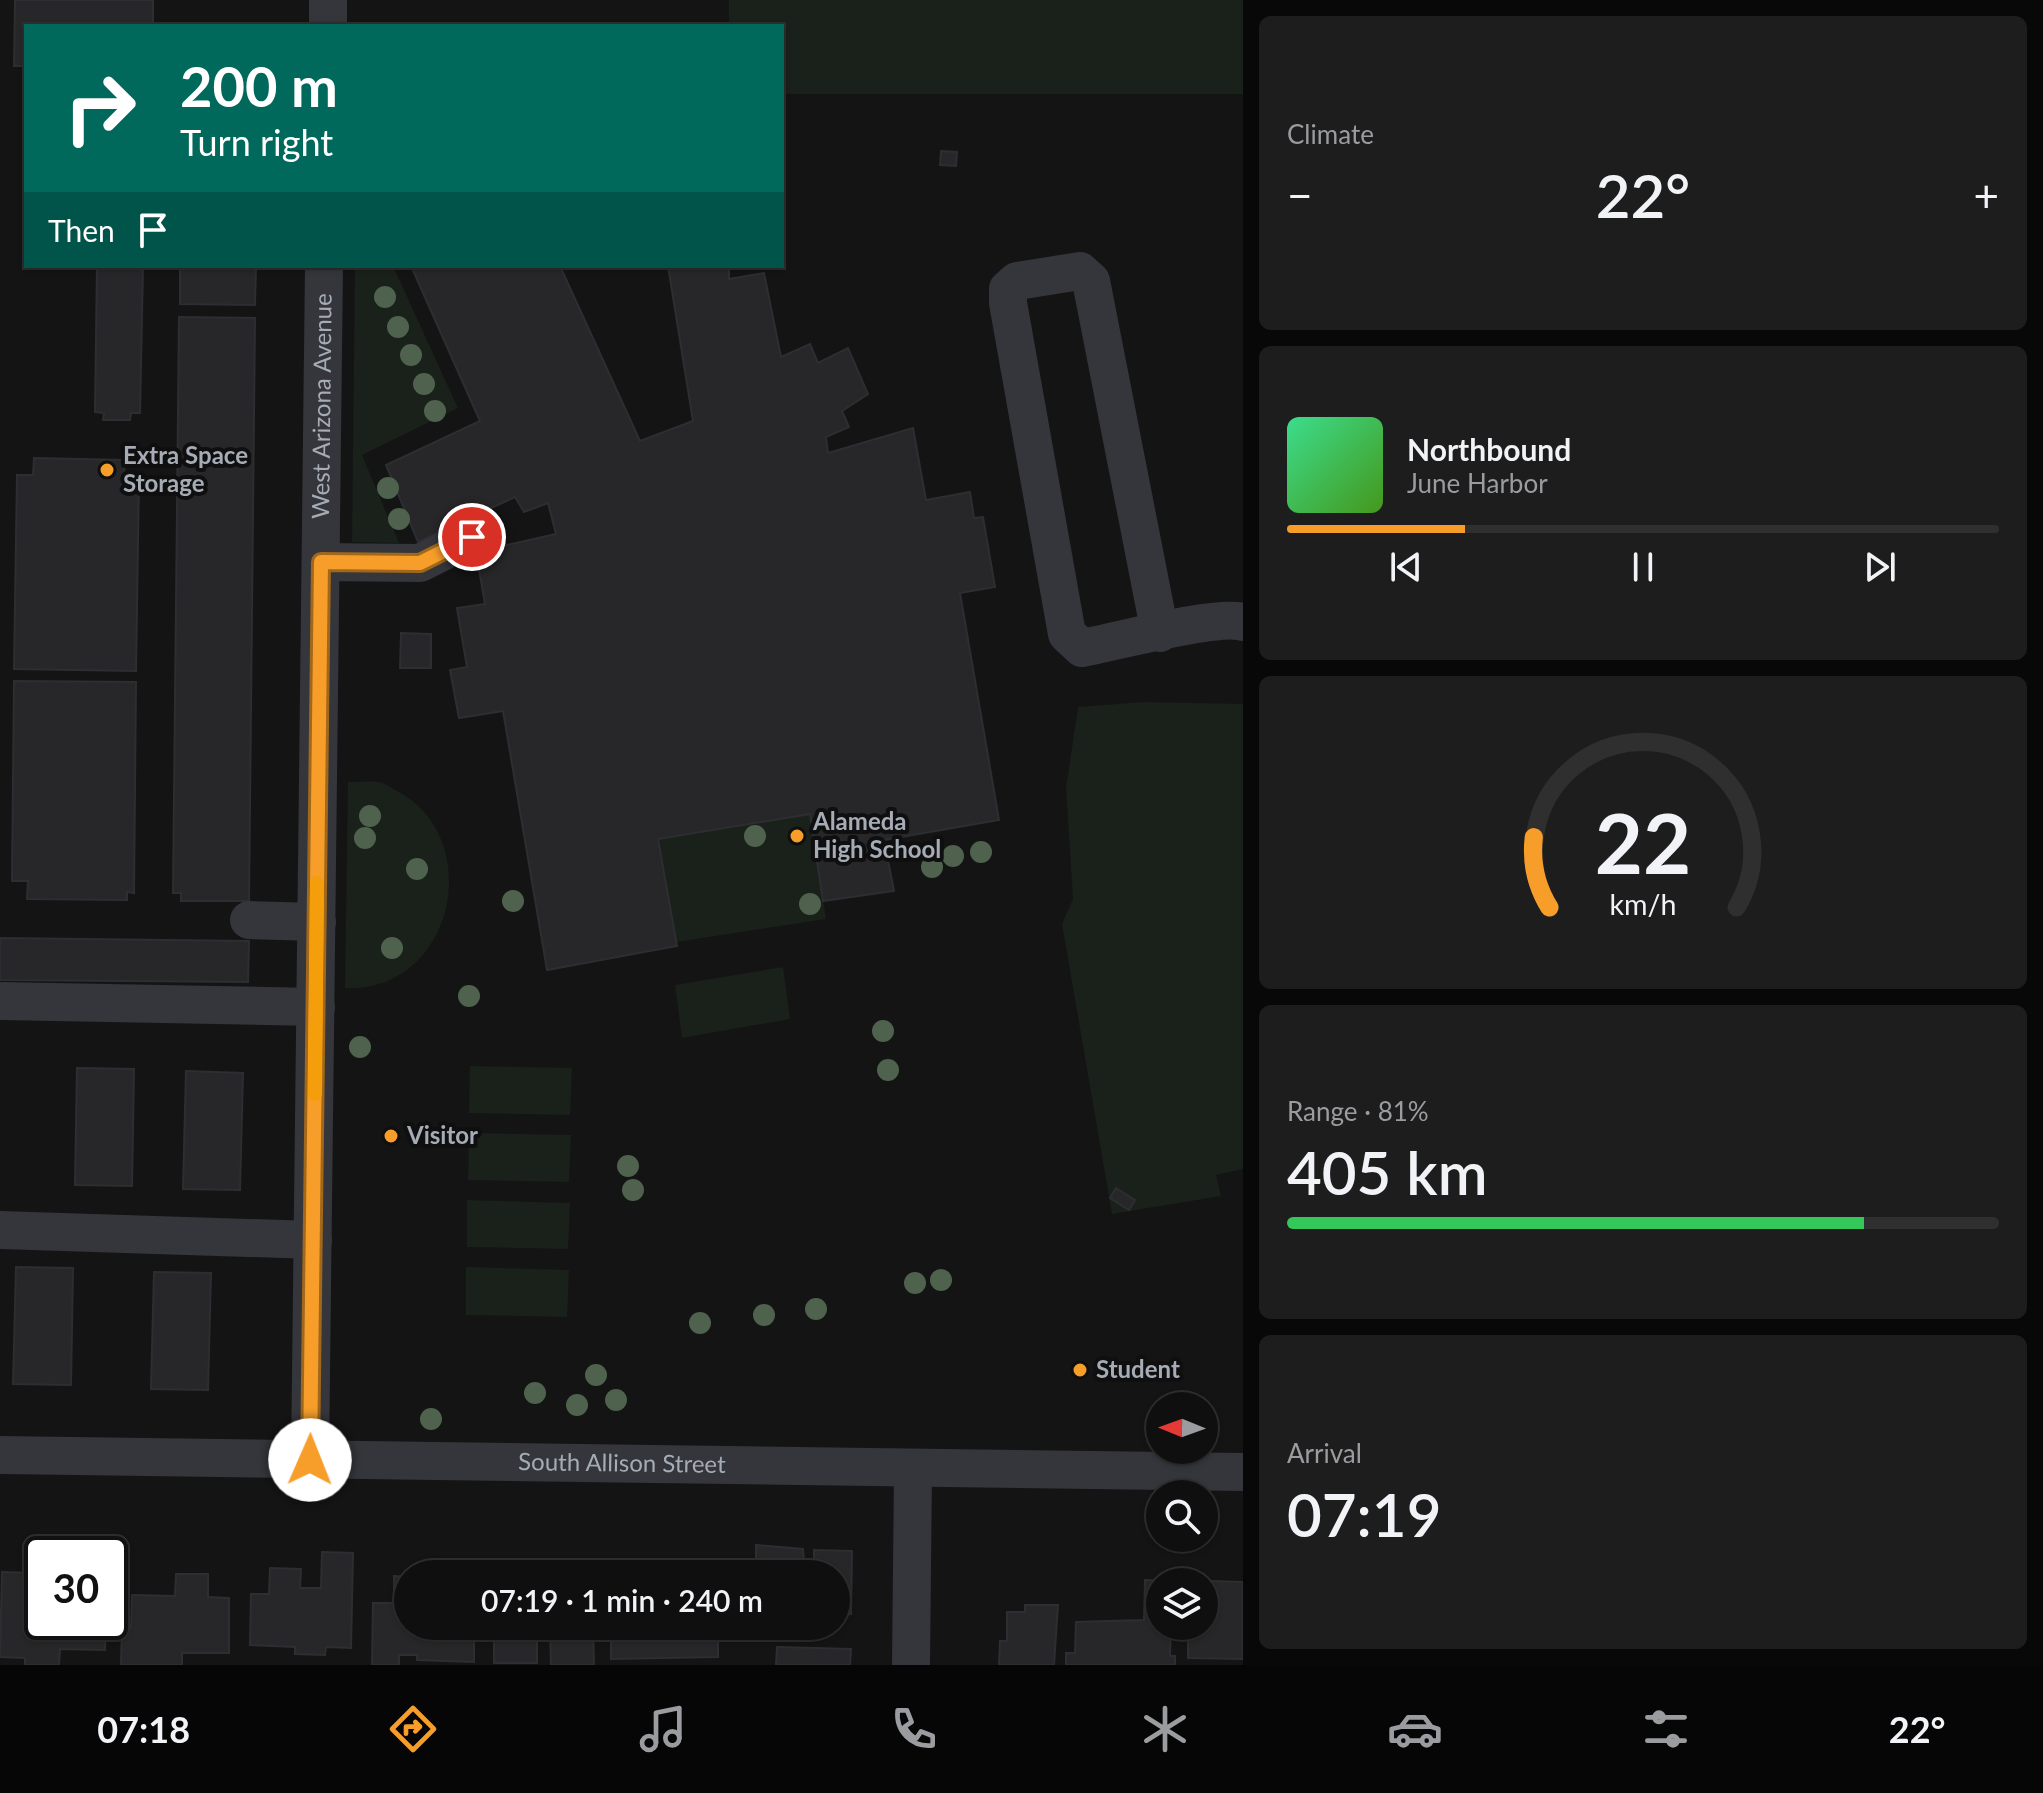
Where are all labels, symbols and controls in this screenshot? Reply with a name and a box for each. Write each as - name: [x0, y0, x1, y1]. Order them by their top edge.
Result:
- text: 200 m: [180, 52, 338, 119]
- icon: right: [48, 56, 152, 160]
- text: Climate: [1287, 118, 1374, 150]
- text: Turn right: [180, 120, 333, 164]
- text: 22°: [1596, 159, 1690, 231]
- text: −: [1287, 169, 1313, 221]
- text: +: [1973, 169, 1999, 221]
- icon: arrive: [131, 208, 175, 252]
- text: Then: [48, 212, 115, 248]
- street label: West Arizona Avenue: [305, 293, 337, 519]
- text: Northbound: [1407, 431, 1571, 467]
- place label: Extra Space Storage: [123, 440, 248, 497]
- marker: Extra Space Storage: [98, 461, 116, 479]
- text: June Harbor: [1407, 467, 1548, 499]
- pin: [438, 503, 506, 571]
- icon: arrive: [450, 515, 494, 559]
- icon: previous: [1384, 545, 1428, 589]
- icon: pause: [1621, 545, 1665, 589]
- icon: next: [1858, 545, 1902, 589]
- text: 22: [1595, 792, 1691, 892]
- place label: Alameda High School: [812, 806, 941, 863]
- marker: Alameda High School: [788, 827, 806, 845]
- text: km/h: [1610, 888, 1676, 922]
- text: Range · 81%: [1287, 1095, 1429, 1127]
- place label: Visitor: [406, 1120, 478, 1149]
- marker: Visitor: [382, 1127, 400, 1145]
- text: 405 km: [1287, 1136, 1488, 1208]
- place label: Student: [1096, 1354, 1180, 1383]
- marker: Student: [1071, 1361, 1089, 1379]
- north arrow: [1146, 1392, 1218, 1464]
- map controls: [1146, 1392, 1218, 1640]
- position arrow: [268, 1418, 352, 1502]
- text: Arrival: [1287, 1437, 1362, 1469]
- street label: South Allison Street: [518, 1446, 726, 1478]
- text: 07:19: [1287, 1478, 1441, 1550]
- button: search: [1146, 1480, 1218, 1552]
- speed limit sign: 30: [24, 1536, 128, 1640]
- button: layers: [1146, 1568, 1218, 1640]
- text: 07:19 · 1 min · 240 m: [481, 1582, 763, 1618]
- icon: directions: [385, 1701, 441, 1757]
- icon: music: [635, 1701, 691, 1757]
- icon: phone: [886, 1701, 942, 1757]
- icon: climate: [1137, 1701, 1193, 1757]
- icon: car: [1387, 1701, 1443, 1757]
- icon: filters: [1638, 1701, 1694, 1757]
- text: 07:18: [97, 1707, 190, 1751]
- text: 22°: [1889, 1707, 1946, 1751]

